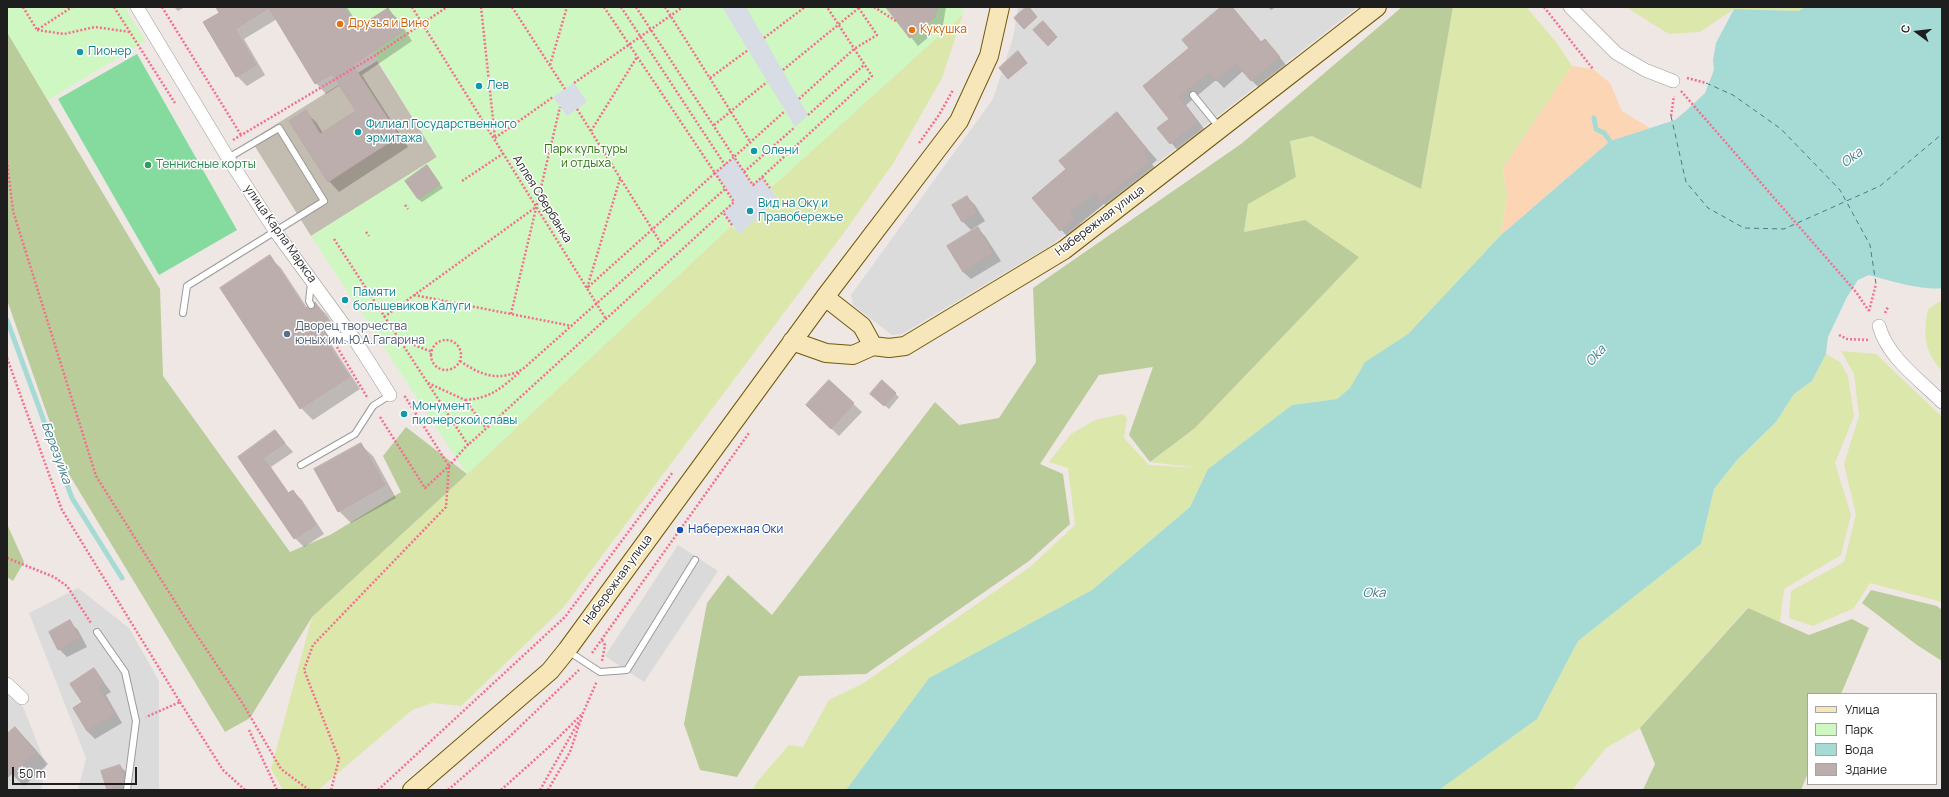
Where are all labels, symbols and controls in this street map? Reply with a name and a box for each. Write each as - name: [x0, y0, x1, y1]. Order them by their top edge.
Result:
- north arrow: [1897, 12, 1937, 52]
- place label: Друзья и Вино: [348, 17, 429, 31]
- marker: Друзья и Вино: [335, 19, 345, 29]
- place label: Кукушка: [920, 23, 967, 37]
- text: С: [1897, 23, 1913, 35]
- marker: Кукушка: [907, 25, 917, 35]
- place label: Пионер: [88, 45, 131, 59]
- marker: Пионер: [75, 47, 85, 57]
- place label: Лев: [487, 79, 509, 93]
- marker: Лев: [474, 81, 484, 91]
- place label: Филиал Государственного эрмитажа: [366, 118, 517, 146]
- marker: Филиал Государственного эрмитажа: [353, 127, 363, 137]
- park label: Парк культуры и отдыха: [544, 143, 628, 171]
- place label: Олени: [762, 144, 799, 158]
- water label: Oka: [1838, 145, 1866, 171]
- marker: Олени: [749, 146, 759, 156]
- street label: Аллея Сбербанка: [509, 153, 575, 245]
- place label: Теннисные корты: [156, 158, 256, 172]
- marker: Теннисные корты: [143, 160, 153, 170]
- street label: улица Карла Маркса: [241, 182, 319, 286]
- street label: Набережная улица: [1053, 183, 1147, 259]
- place label: Вид на Оку и Правобережье: [758, 197, 843, 225]
- marker: Вид на Оку и Правобережье: [745, 206, 755, 216]
- place label: Памяти большевиков Калуги: [353, 286, 471, 314]
- marker: Памяти большевиков Калуги: [340, 295, 350, 305]
- place label: Дворец творчества юных им. Ю.А.Гагарина: [295, 320, 425, 348]
- marker: Дворец творчества юных им. Ю.А.Гагарина: [282, 329, 292, 339]
- water label: Oka: [1582, 342, 1610, 370]
- place label: Монумент пионерской славы: [412, 400, 517, 428]
- marker: Монумент пионерской славы: [399, 409, 409, 419]
- water label: Березуйка: [38, 420, 74, 486]
- place label: Набережная Оки: [688, 523, 783, 537]
- marker: Набережная Оки: [675, 525, 685, 535]
- street label: Набережная улица: [580, 532, 656, 628]
- water label: Oka: [1362, 585, 1386, 601]
- legend: [1807, 693, 1937, 785]
- text: Улица: [1845, 701, 1879, 718]
- text: Парк: [1845, 721, 1873, 738]
- text: Вода: [1845, 741, 1873, 758]
- scale bar: [14, 759, 139, 785]
- text: Здание: [1845, 761, 1887, 778]
- text: 50 m: [19, 765, 46, 782]

